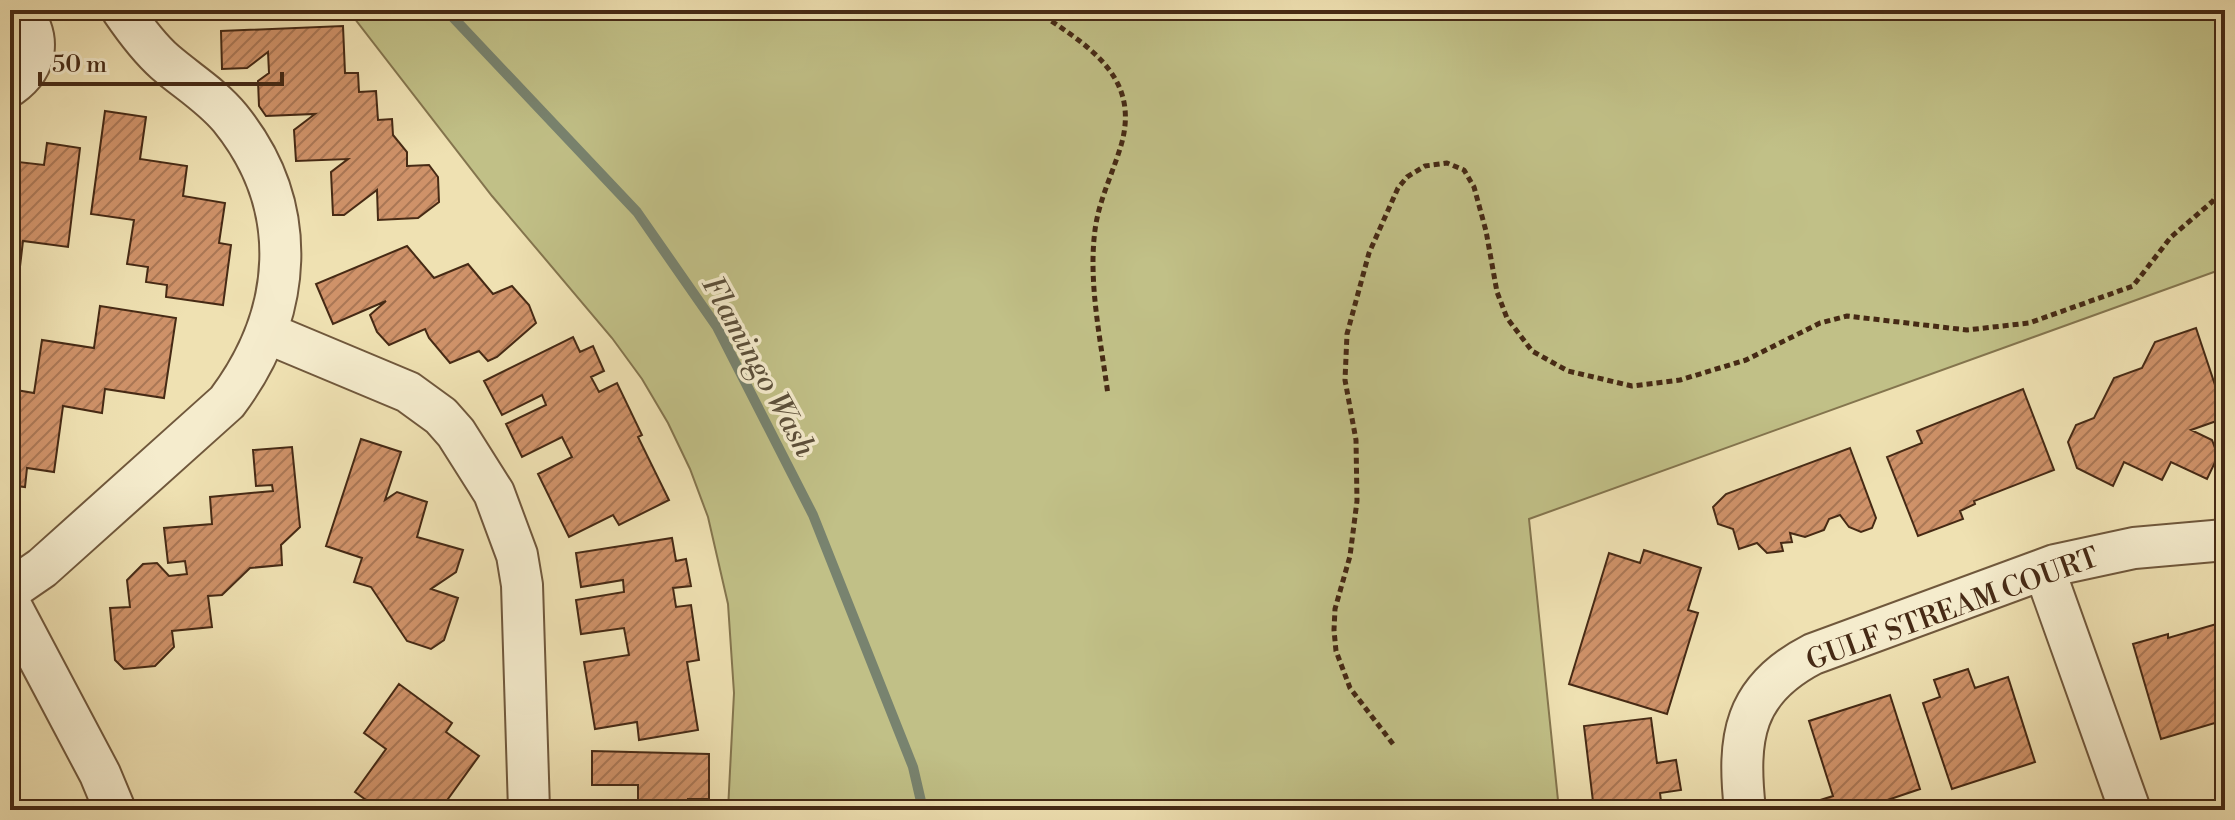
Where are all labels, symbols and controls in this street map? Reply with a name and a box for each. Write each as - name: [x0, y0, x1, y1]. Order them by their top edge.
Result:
- scale bar: [40, 36, 282, 86]
- text: 50 m: [52, 50, 107, 80]
- water label: Flamingo Wash: [693, 269, 824, 464]
- street label: GULF STREAM COURT: [1802, 540, 2104, 679]

